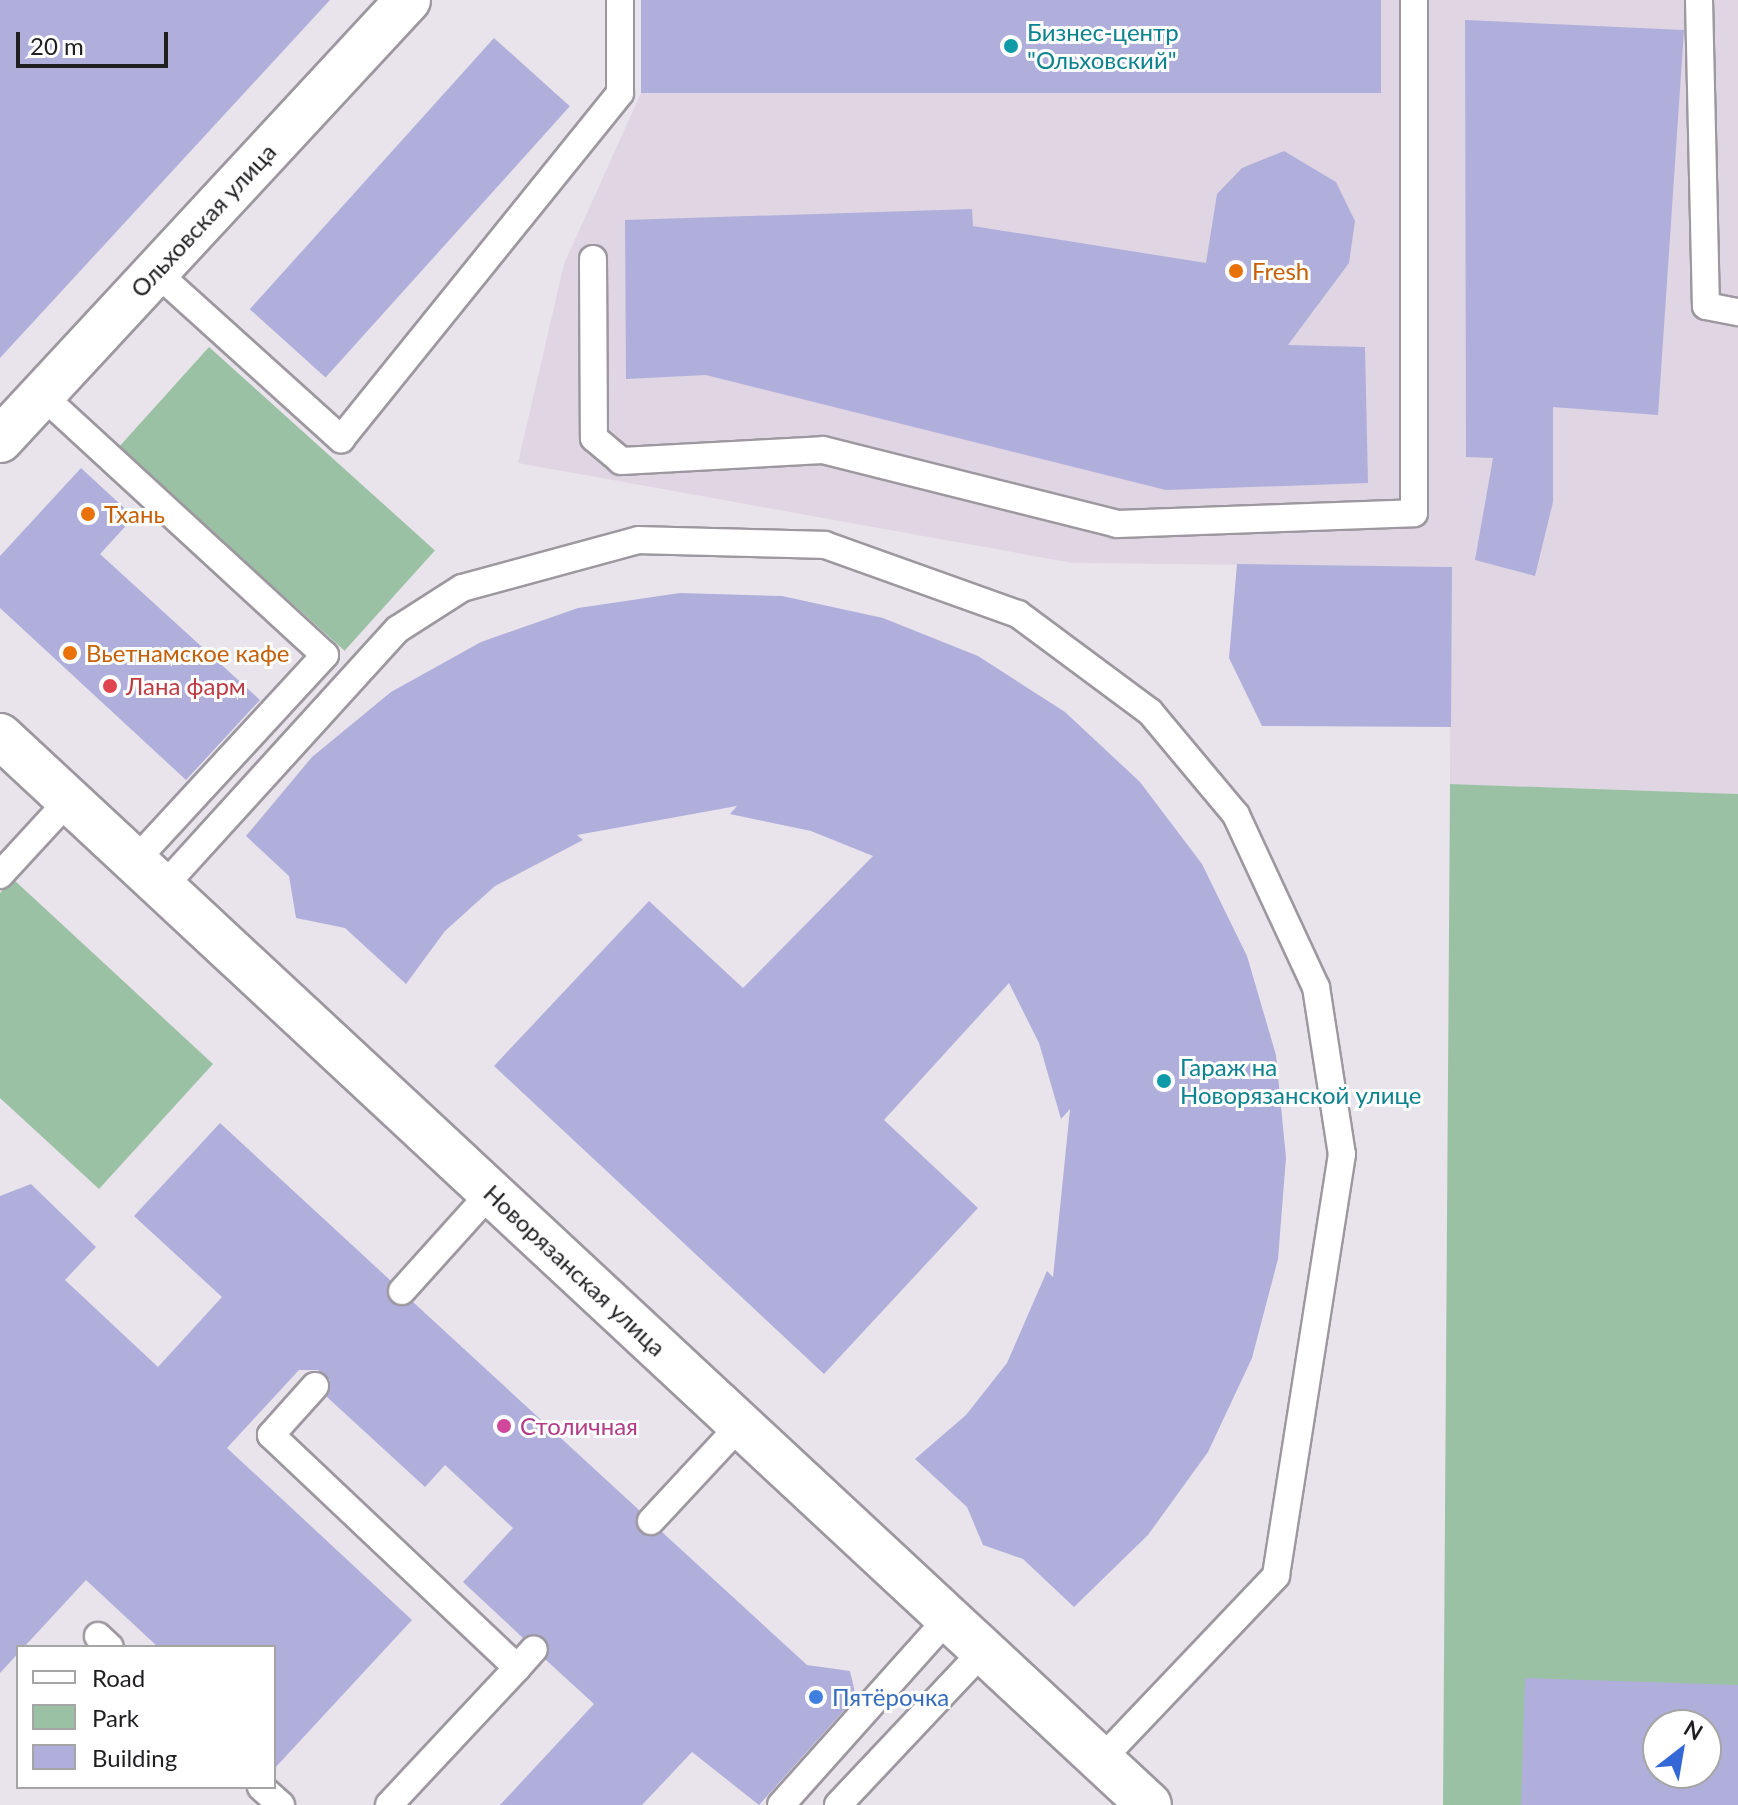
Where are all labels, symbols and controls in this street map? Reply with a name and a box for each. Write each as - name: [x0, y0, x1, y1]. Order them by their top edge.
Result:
- scale bar: [20, 16, 172, 66]
- place label: Бизнес-центр "Ольховский": [1027, 18, 1179, 74]
- text: 20 m: [30, 31, 84, 60]
- marker: Бизнес-центр "Ольховский": [1002, 37, 1020, 55]
- street label: Ольховская улица: [124, 137, 282, 303]
- place label: Fresh: [1252, 257, 1309, 285]
- marker: Fresh: [1227, 262, 1245, 280]
- place label: Тхань: [104, 500, 165, 528]
- marker: Тхань: [79, 505, 97, 523]
- place label: Вьетнамское кафе: [86, 639, 290, 667]
- marker: Вьетнамское кафе: [61, 644, 79, 662]
- place label: Лана фарм: [126, 672, 246, 700]
- marker: Лана фарм: [101, 677, 119, 695]
- place label: Гараж на Новорязанской улице: [1180, 1053, 1422, 1109]
- marker: Гараж на Новорязанской улице: [1155, 1072, 1173, 1090]
- street label: Новорязанская улица: [478, 1178, 672, 1362]
- place label: Столичная: [520, 1412, 638, 1440]
- marker: Столичная: [495, 1417, 513, 1435]
- legend: [16, 1645, 276, 1789]
- text: Road: [92, 1663, 145, 1692]
- place label: Пятёрочка: [832, 1683, 949, 1711]
- marker: Пятёрочка: [807, 1688, 825, 1706]
- text: Park: [92, 1703, 139, 1732]
- north arrow: [1642, 1709, 1722, 1789]
- text: N: [1679, 1714, 1708, 1746]
- text: Building: [92, 1743, 177, 1772]

